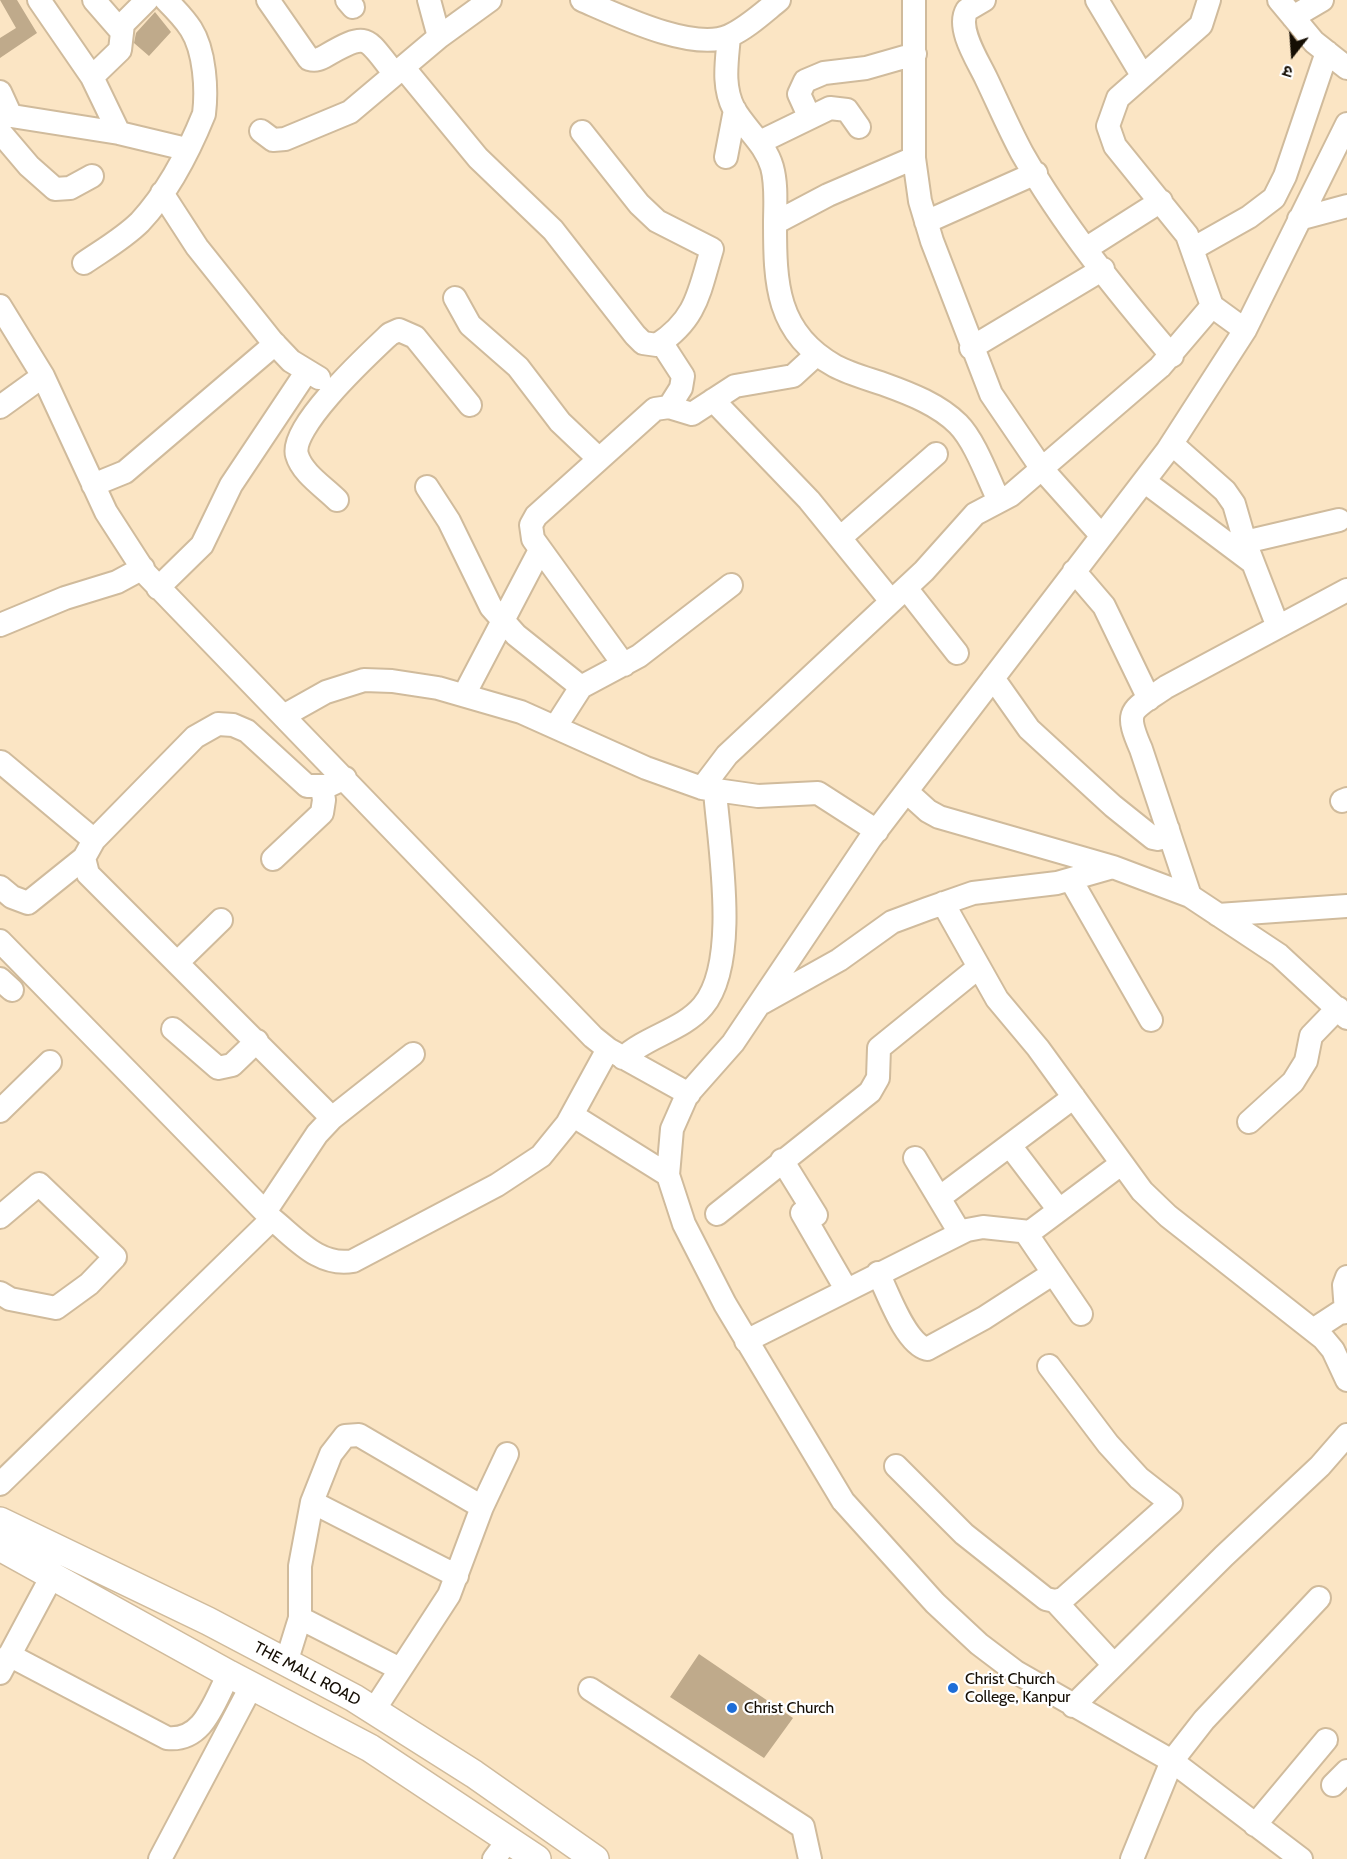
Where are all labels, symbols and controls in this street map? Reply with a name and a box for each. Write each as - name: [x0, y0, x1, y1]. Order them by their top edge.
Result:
- north arrow: [1263, 24, 1323, 84]
- text: उ: [1280, 61, 1295, 82]
- street label: THE MALL ROAD: [250, 1638, 364, 1710]
- place label: Christ Church College, Kanpur: [965, 1669, 1070, 1707]
- marker: Christ Church College, Kanpur: [946, 1681, 960, 1695]
- place label: Christ Church: [744, 1698, 834, 1718]
- marker: Christ Church: [725, 1701, 739, 1715]

